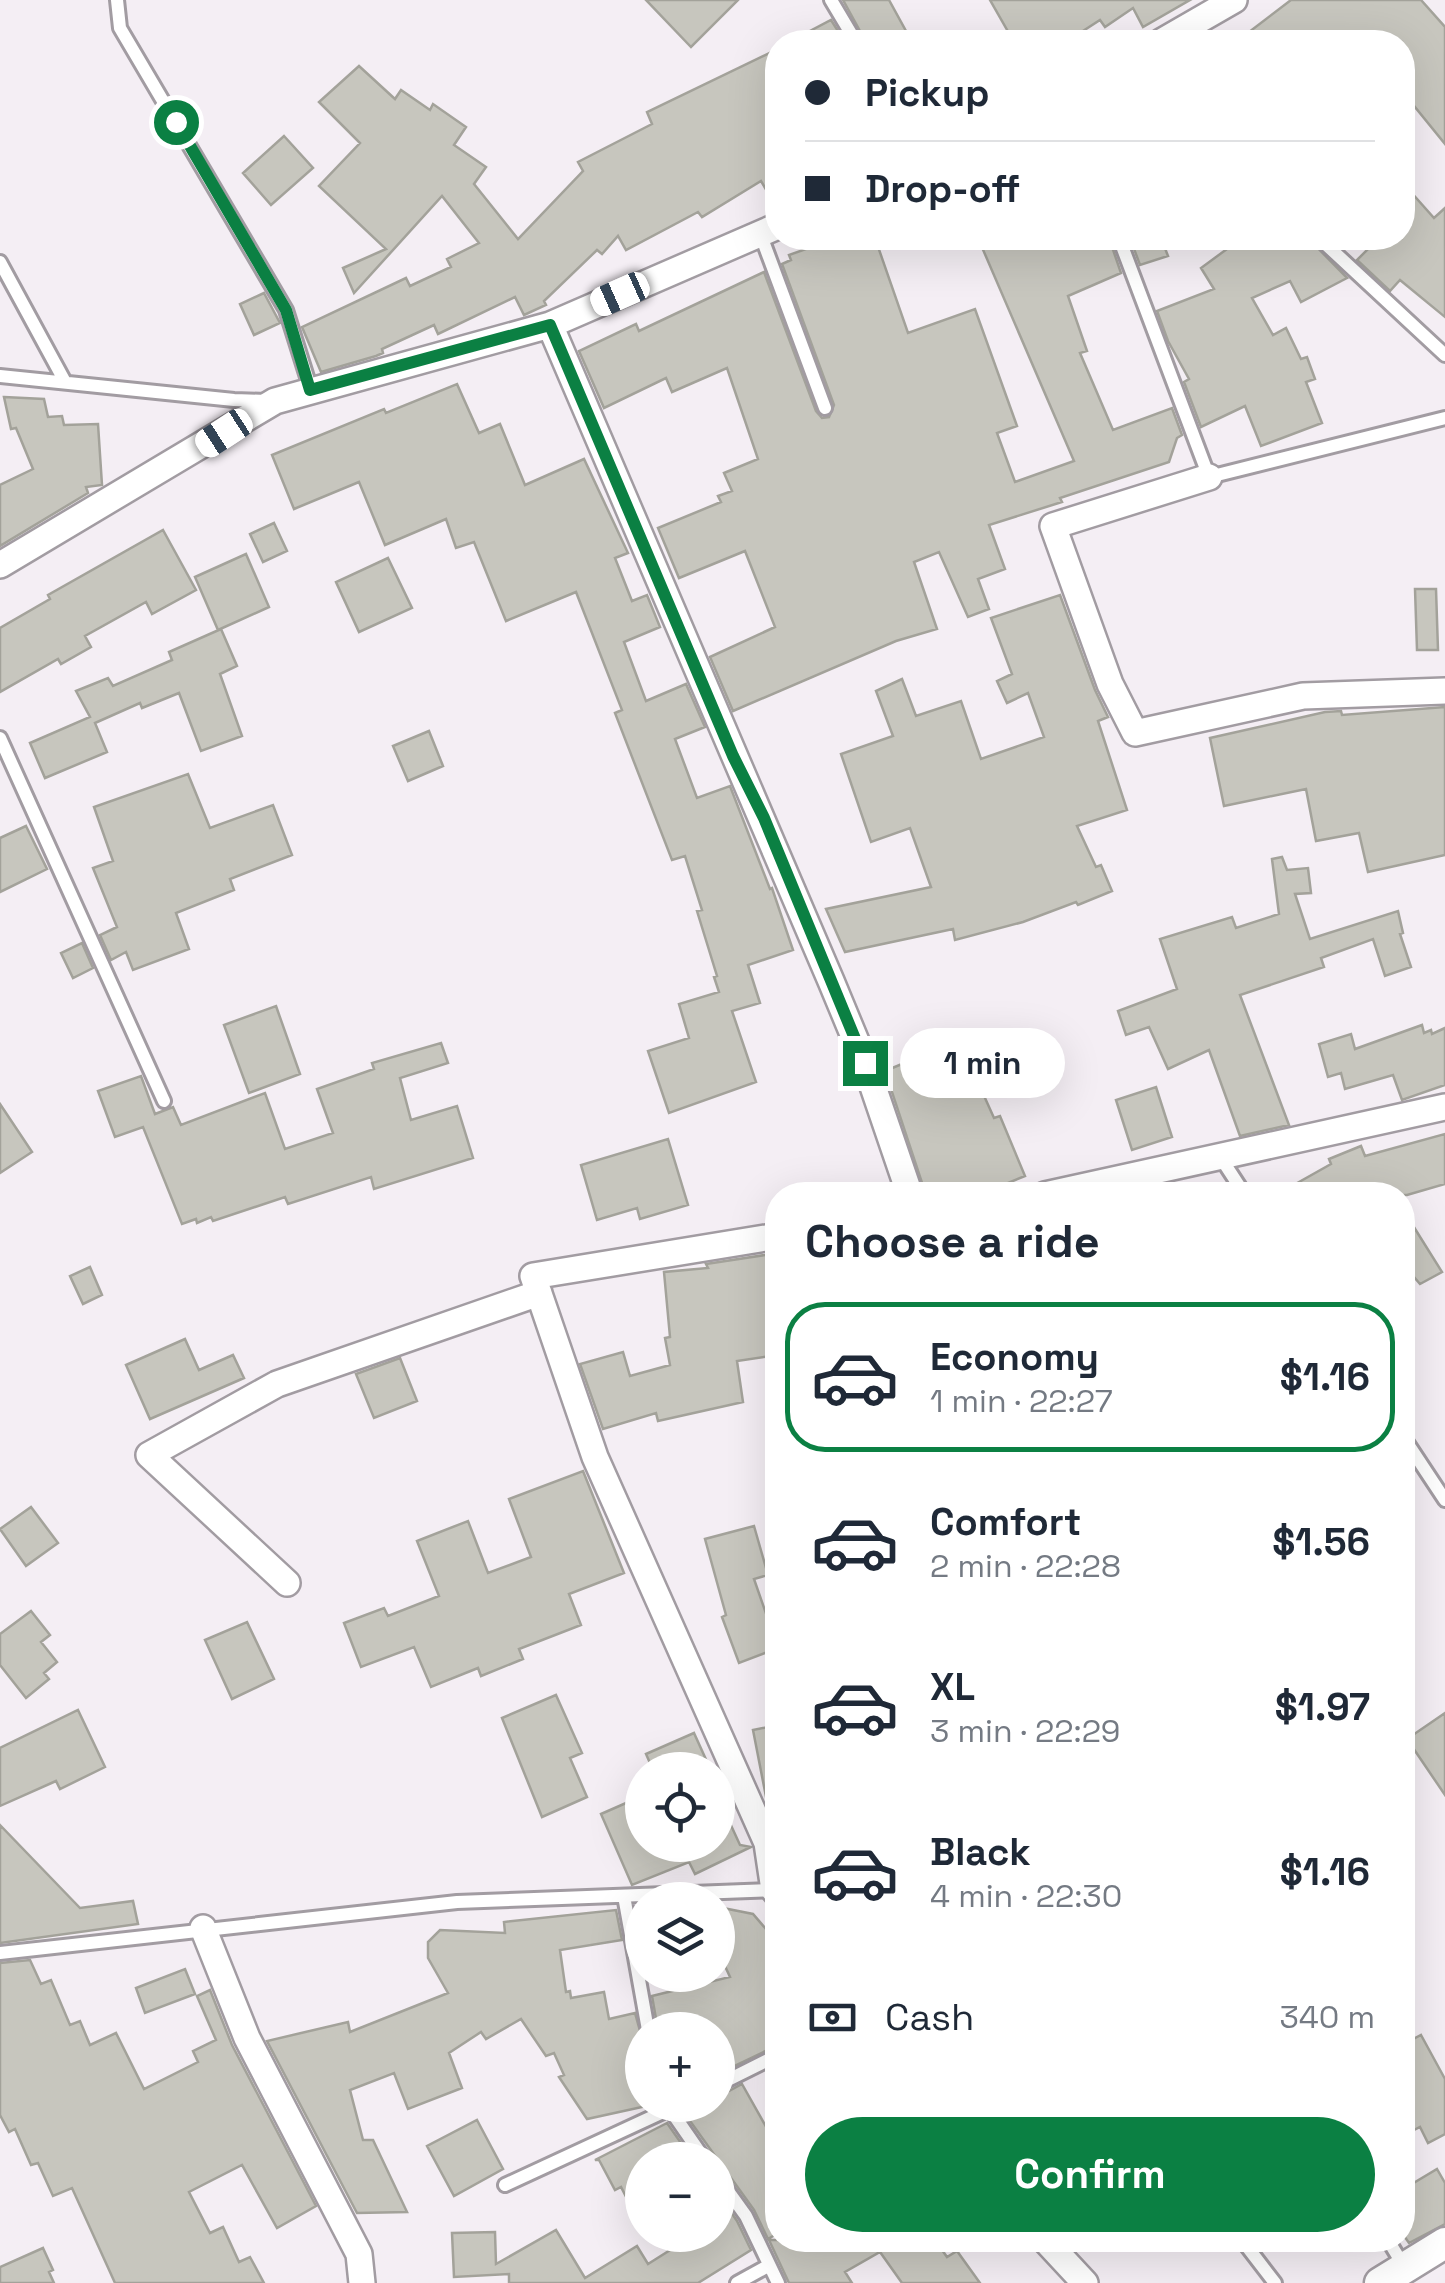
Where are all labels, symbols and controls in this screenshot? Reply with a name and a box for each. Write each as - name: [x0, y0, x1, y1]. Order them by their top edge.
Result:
- text: Pickup: [865, 69, 989, 117]
- route start: [154, 100, 199, 145]
- text: Drop-off: [865, 165, 1020, 213]
- car: [586, 268, 654, 320]
- car: [191, 404, 257, 462]
- callout: 1 min: [900, 1028, 1065, 1098]
- route end: [843, 1041, 888, 1086]
- text: 1 min: [943, 1043, 1022, 1083]
- text: Choose a ride: [805, 1213, 1100, 1270]
- icon: car: [810, 1332, 900, 1422]
- text: Economy: [930, 1333, 1099, 1381]
- text: $1.16: [1280, 1353, 1370, 1401]
- text: 1 min · 22:27: [930, 1381, 1113, 1421]
- icon: car: [810, 1497, 900, 1587]
- text: Comfort: [930, 1498, 1081, 1546]
- text: $1.56: [1272, 1518, 1370, 1566]
- text: 2 min · 22:28: [930, 1546, 1121, 1586]
- icon: car: [810, 1662, 900, 1752]
- text: XL: [930, 1663, 975, 1711]
- text: $1.97: [1275, 1683, 1370, 1731]
- text: 3 min · 22:29: [930, 1711, 1120, 1751]
- map controls: [625, 1752, 735, 2252]
- button: locate: [625, 1752, 735, 1862]
- icon: car: [810, 1827, 900, 1917]
- text: Black: [930, 1828, 1031, 1876]
- text: $1.16: [1280, 1848, 1370, 1896]
- text: 4 min · 22:30: [930, 1876, 1122, 1916]
- button: layers: [625, 1882, 735, 1992]
- icon: cash: [805, 1990, 860, 2045]
- text: Cash: [885, 1993, 974, 2041]
- text: 340 m: [1279, 1997, 1375, 2037]
- button: +: [625, 2012, 735, 2122]
- button: Confirm: [805, 2117, 1375, 2232]
- button: −: [625, 2142, 735, 2252]

